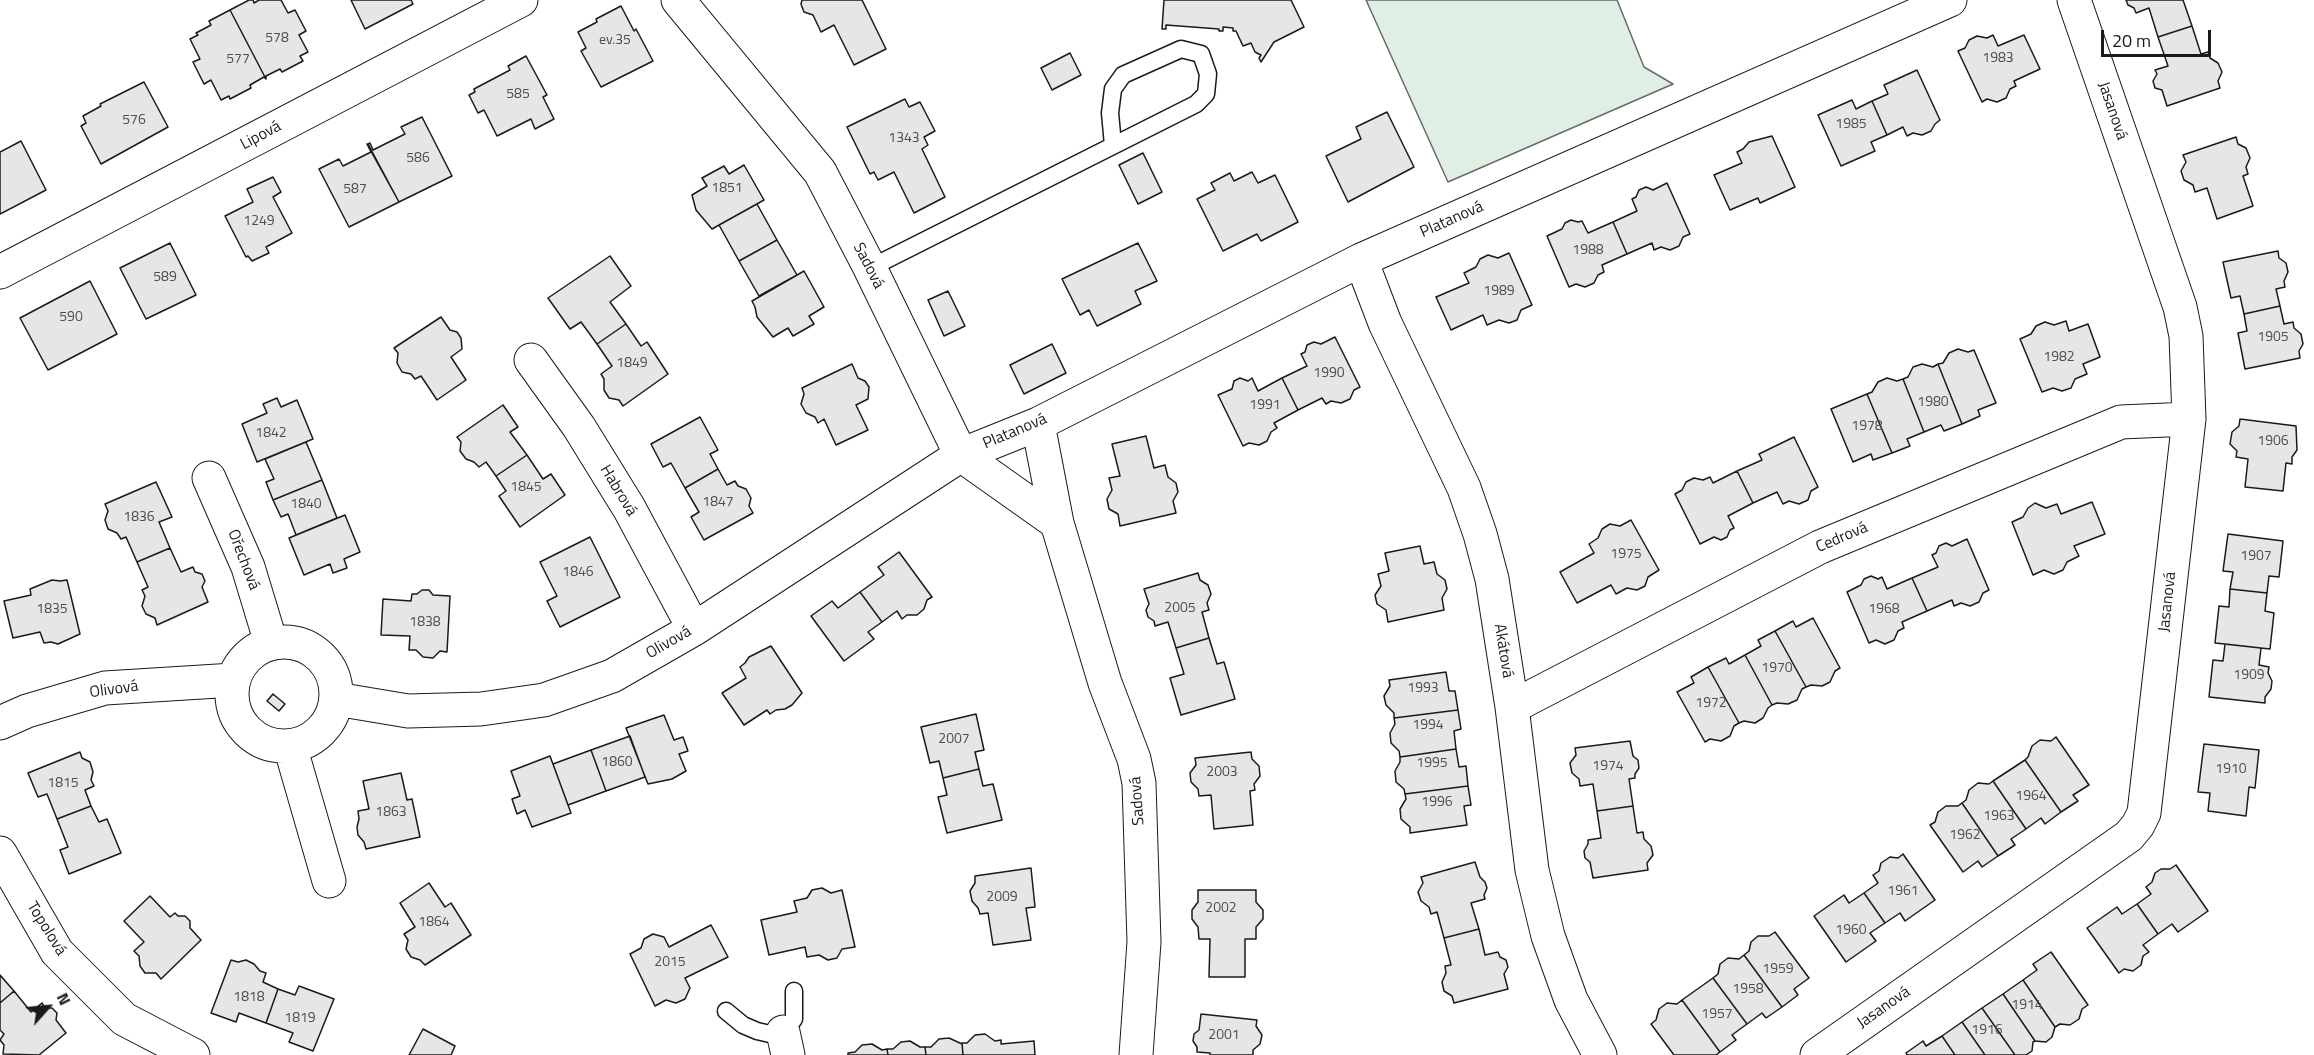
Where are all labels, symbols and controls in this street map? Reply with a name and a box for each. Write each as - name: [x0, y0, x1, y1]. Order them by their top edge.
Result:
- scale bar: [2104, 18, 2214, 56]
- text: 20 m: [2112, 27, 2151, 54]
- house number: 578: [265, 31, 289, 47]
- house number: ev.35: [599, 33, 631, 49]
- house number: 1983: [1982, 51, 2014, 67]
- house number: 577: [226, 52, 250, 68]
- street label: Jasanová: [2093, 79, 2131, 143]
- house number: 585: [506, 87, 530, 103]
- house number: 576: [122, 113, 146, 129]
- street label: Lipová: [237, 117, 285, 155]
- house number: 1985: [1835, 117, 1867, 133]
- house number: 1343: [888, 131, 920, 147]
- house number: 586: [406, 151, 430, 167]
- house number: 1851: [711, 181, 743, 197]
- house number: 587: [343, 182, 367, 198]
- street label: Platanová: [1417, 198, 1487, 242]
- house number: 1249: [243, 214, 275, 230]
- street label: Sadová: [848, 240, 888, 292]
- house number: 1988: [1572, 243, 1604, 259]
- house number: 589: [153, 270, 177, 286]
- house number: 1989: [1483, 284, 1515, 300]
- house number: 590: [59, 310, 83, 326]
- house number: 1905: [2257, 330, 2289, 346]
- house number: 1982: [2043, 350, 2075, 366]
- house number: 1849: [616, 356, 648, 372]
- house number: 1990: [1313, 366, 1345, 382]
- house number: 1980: [1917, 395, 1949, 411]
- house number: 1991: [1249, 398, 1281, 414]
- street label: Platanová: [980, 410, 1050, 454]
- house number: 1978: [1851, 419, 1883, 435]
- house number: 1842: [255, 426, 287, 442]
- house number: 1906: [2257, 434, 2289, 450]
- street label: Habrová: [595, 462, 641, 520]
- house number: 1845: [510, 480, 542, 496]
- house number: 1847: [702, 495, 734, 511]
- house number: 1840: [290, 497, 322, 513]
- house number: 1836: [123, 510, 155, 526]
- street label: Cedrová: [1813, 519, 1871, 557]
- street label: Ořechová: [223, 527, 263, 593]
- house number: 1975: [1610, 547, 1642, 563]
- house number: 1907: [2240, 549, 2272, 565]
- house number: 1846: [562, 565, 594, 581]
- street label: Jasanová: [2155, 571, 2181, 633]
- house number: 2005: [1164, 601, 1196, 617]
- house number: 1835: [36, 602, 68, 618]
- house number: 1968: [1868, 602, 1900, 618]
- house number: 1838: [409, 615, 441, 631]
- street label: Olivová: [643, 622, 695, 664]
- street label: Akátová: [1489, 622, 1517, 680]
- house number: 1970: [1761, 661, 1793, 677]
- house number: 1909: [2233, 668, 2265, 684]
- street label: Olivová: [88, 677, 140, 703]
- house number: 1993: [1407, 681, 1439, 697]
- house number: 1972: [1695, 696, 1727, 712]
- house number: 1994: [1412, 718, 1444, 734]
- house number: 2007: [938, 732, 970, 748]
- house number: 1860: [601, 755, 633, 771]
- house number: 1995: [1416, 756, 1448, 772]
- house number: 1974: [1592, 759, 1624, 775]
- house number: 1910: [2215, 762, 2247, 778]
- house number: 2003: [1206, 765, 1238, 781]
- house number: 1815: [47, 776, 79, 792]
- street label: Sadová: [1127, 776, 1149, 826]
- house number: 1964: [2015, 789, 2047, 805]
- house number: 1996: [1421, 795, 1453, 811]
- house number: 1863: [375, 805, 407, 821]
- house number: 1963: [1983, 809, 2015, 825]
- house number: 1962: [1949, 828, 1981, 844]
- house number: 1961: [1887, 884, 1919, 900]
- house number: 2009: [986, 890, 1018, 906]
- street label: Topolová: [22, 899, 70, 959]
- house number: 2002: [1205, 901, 1237, 917]
- house number: 1864: [418, 915, 450, 931]
- house number: 1960: [1835, 923, 1867, 939]
- house number: 2015: [654, 955, 686, 971]
- house number: 1959: [1762, 962, 1794, 978]
- north arrow: [18, 977, 78, 1037]
- house number: 1958: [1732, 982, 1764, 998]
- street label: Jasanová: [1854, 983, 1914, 1033]
- text: N: [51, 988, 77, 1009]
- house number: 1818: [233, 990, 265, 1006]
- house number: 1914: [2011, 998, 2043, 1014]
- house number: 1957: [1701, 1007, 1733, 1023]
- house number: 1819: [284, 1011, 316, 1027]
- house number: 1916: [1971, 1023, 2003, 1039]
- house number: 2001: [1208, 1028, 1240, 1044]

